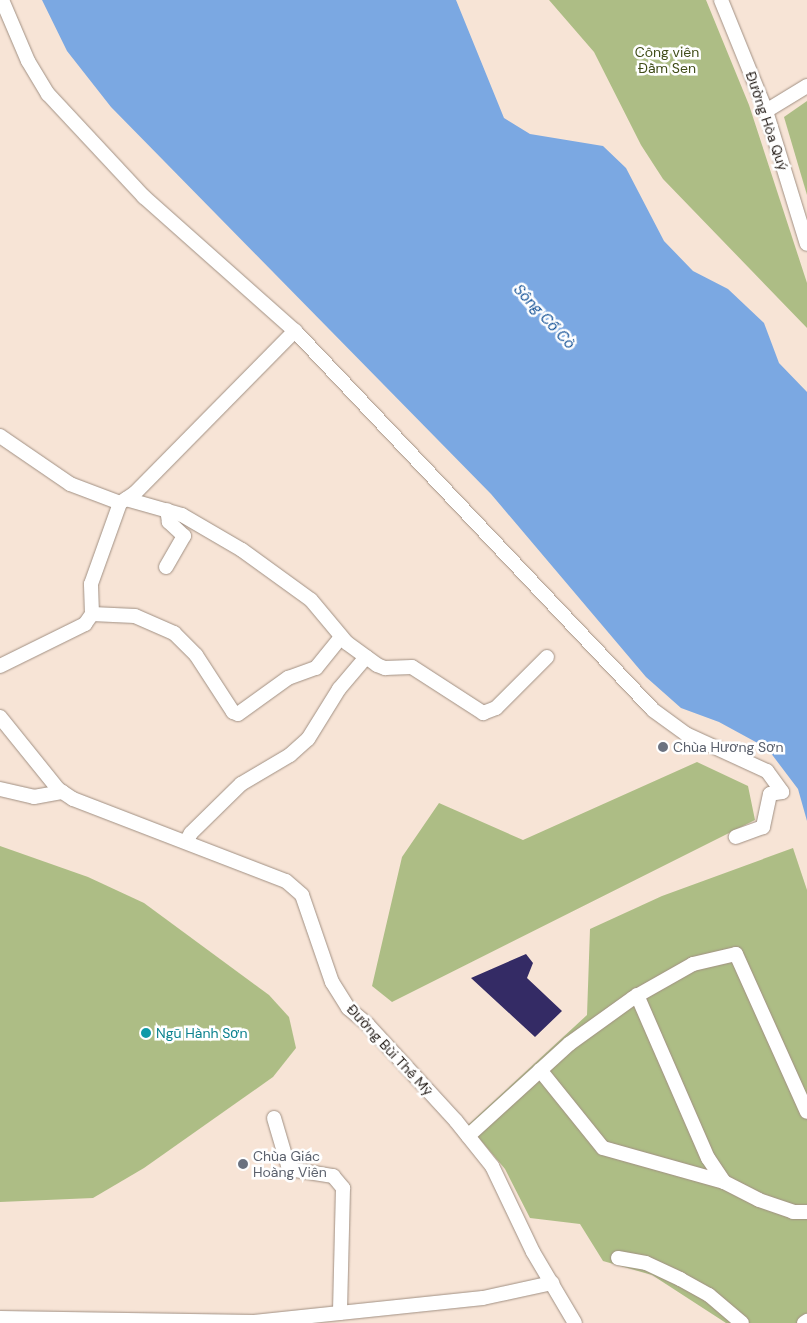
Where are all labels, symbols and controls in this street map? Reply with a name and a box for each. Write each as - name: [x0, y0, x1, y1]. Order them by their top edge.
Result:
- park label: Công viên Đầm Sen: [635, 44, 699, 76]
- street label: Đường Hòa Quý: [742, 69, 792, 173]
- water label: Sông Cổ Cò: [509, 281, 579, 353]
- place label: Chùa Hương Sơn: [673, 739, 783, 755]
- marker: Chùa Hương Sơn: [657, 741, 669, 753]
- street label: Đường Bùi Thế Mỹ: [343, 1001, 437, 1099]
- place label: Ngũ Hành Sơn: [156, 1025, 248, 1041]
- marker: Ngũ Hành Sơn: [140, 1027, 152, 1039]
- place label: Chùa Giác Hoàng Viên: [253, 1148, 327, 1180]
- marker: Chùa Giác Hoàng Viên: [237, 1158, 249, 1170]

